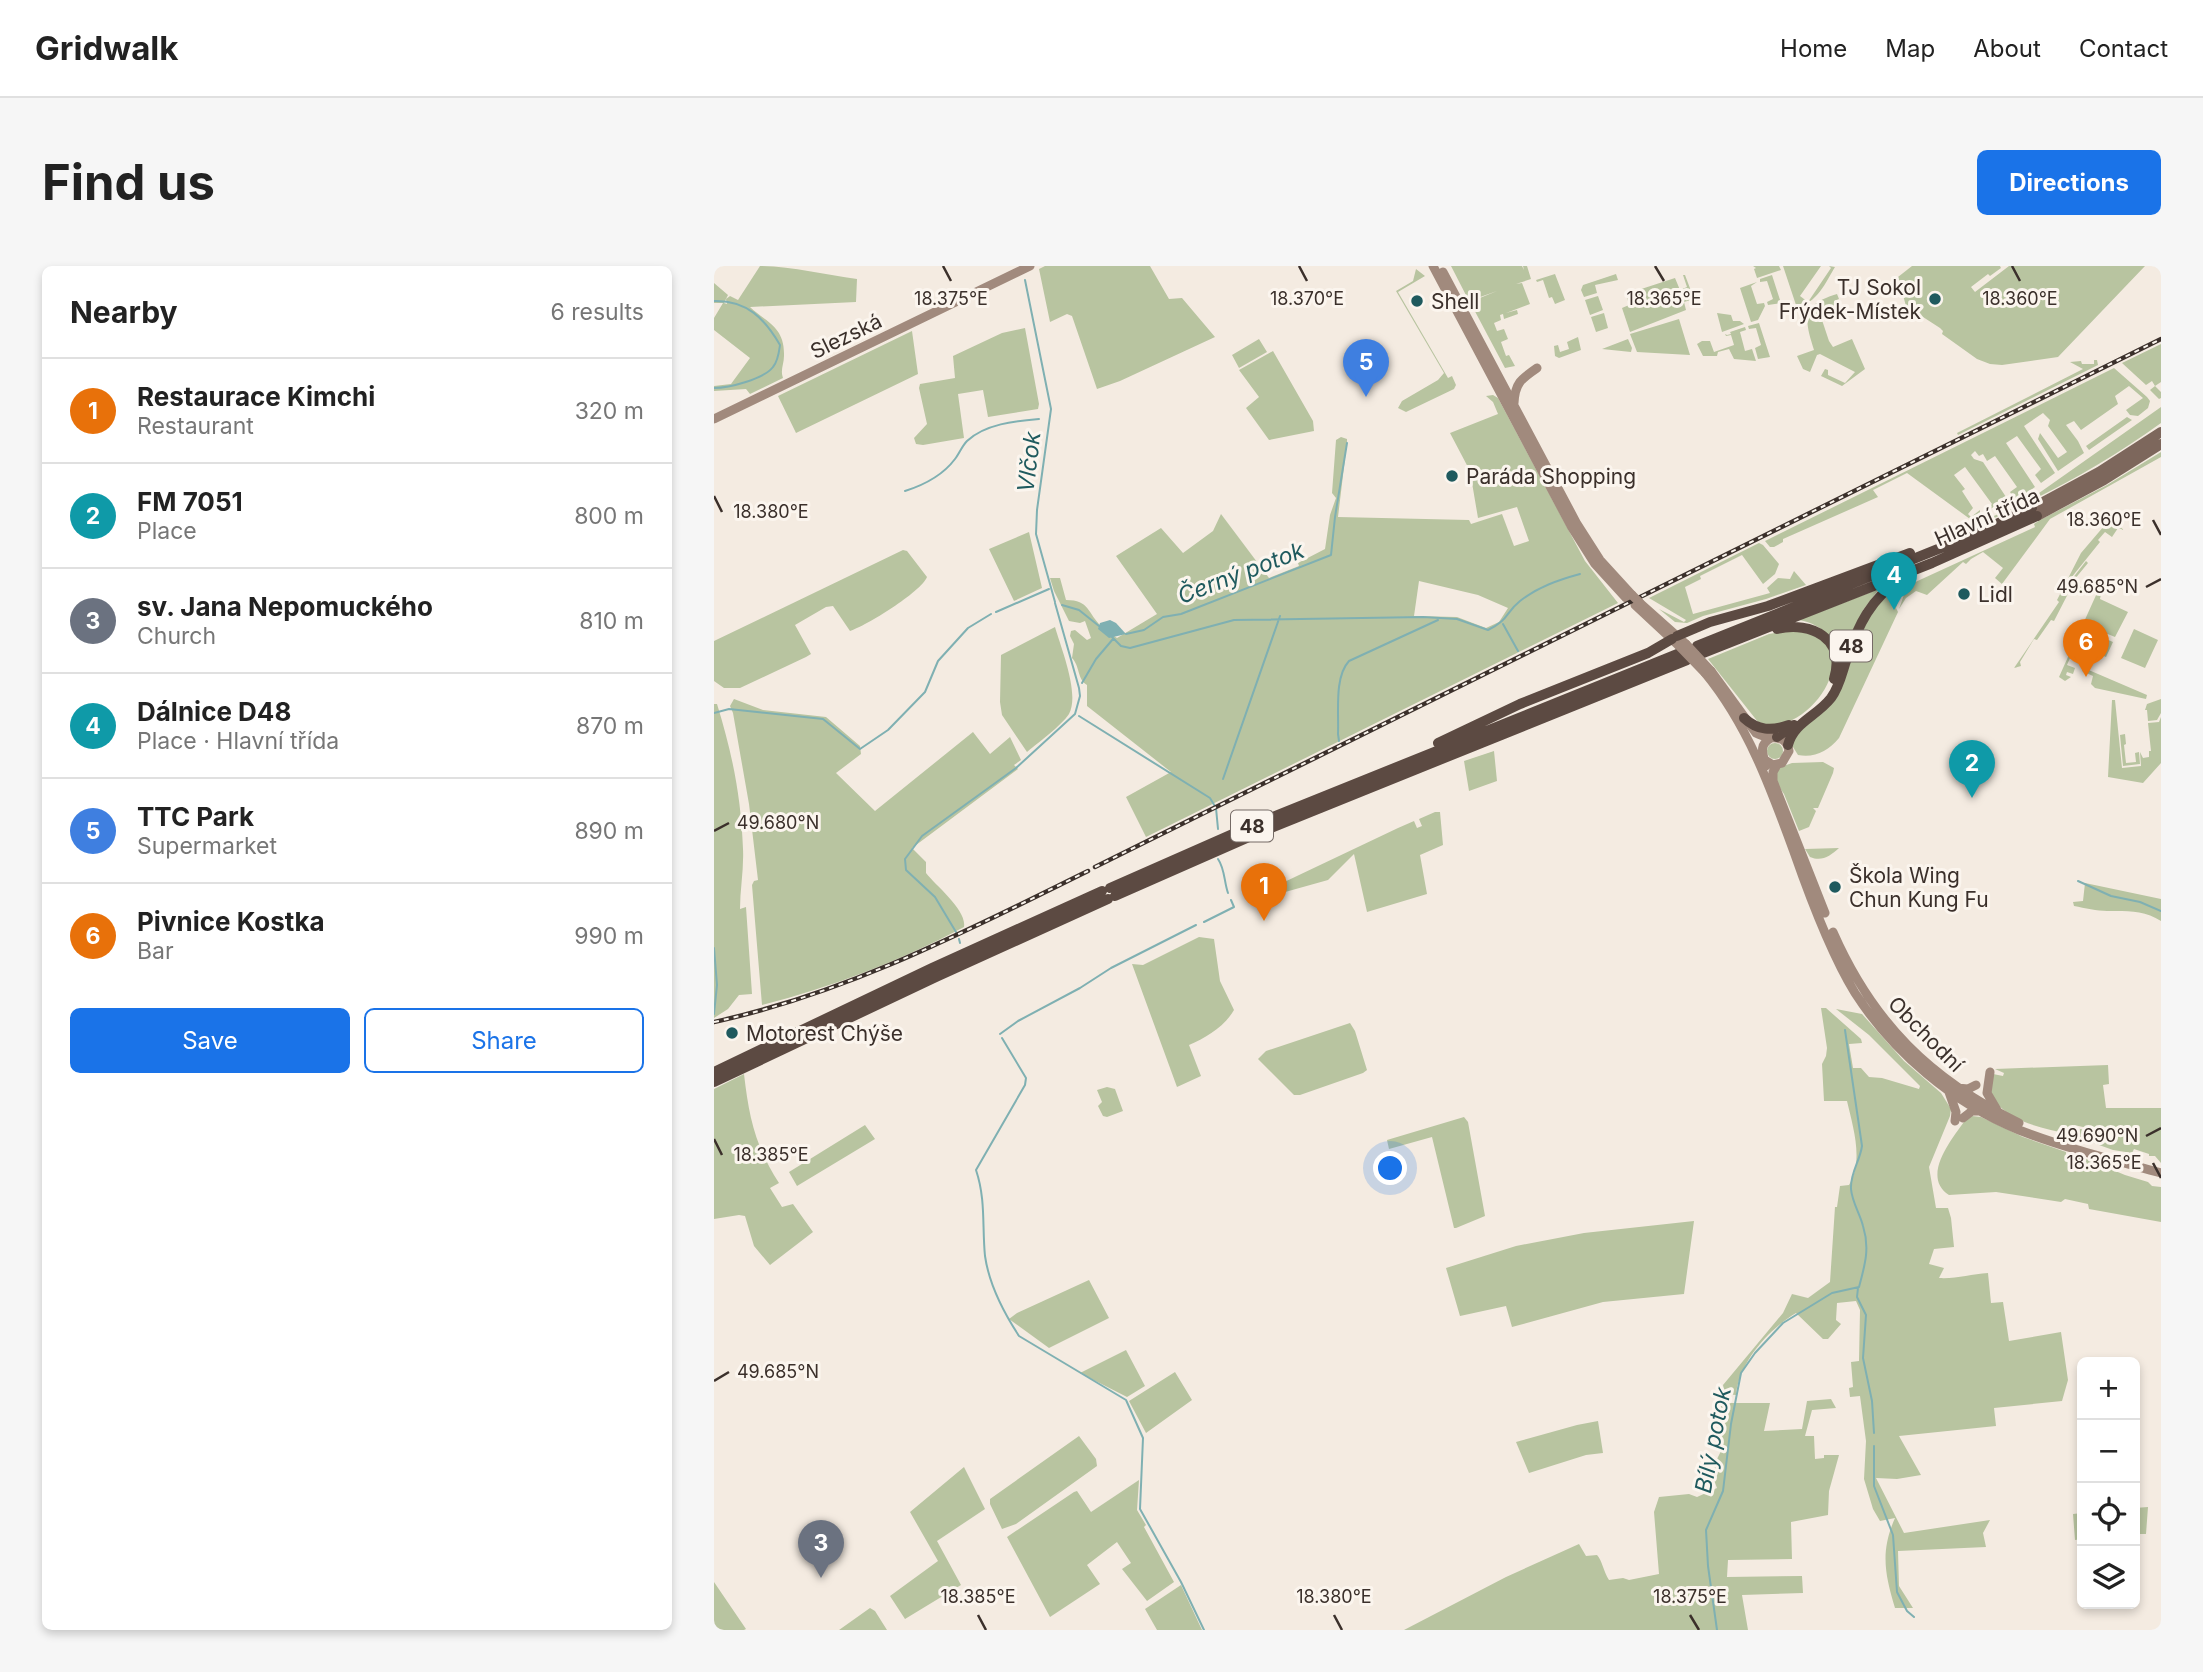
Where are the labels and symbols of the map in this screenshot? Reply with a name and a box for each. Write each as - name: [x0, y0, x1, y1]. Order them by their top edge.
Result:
- place label: TJ Sokol Frýdek-Místek: [1779, 275, 1921, 324]
- text: 18.375°E: [914, 288, 988, 309]
- text: 18.370°E: [1270, 288, 1344, 309]
- text: 18.365°E: [1627, 288, 1702, 309]
- text: 18.360°E: [1982, 288, 2058, 309]
- place label: Shell: [1431, 289, 1479, 314]
- marker: TJ Sokol Frýdek-Místek: [1927, 291, 1943, 307]
- marker: Shell: [1409, 293, 1425, 309]
- street label: Slezská: [806, 308, 886, 364]
- pin: 5: [1343, 339, 1389, 397]
- water label: Vlčok: [1011, 430, 1047, 494]
- place label: Paráda Shopping: [1466, 464, 1636, 489]
- marker: Paráda Shopping: [1444, 468, 1460, 484]
- street label: Hlavní třída: [1931, 483, 2043, 551]
- text: 18.380°E: [733, 501, 809, 522]
- text: 18.360°E: [2066, 509, 2142, 530]
- water label: Černý potok: [1174, 536, 1309, 610]
- pin: 4: [1871, 552, 1917, 610]
- text: 49.685°N: [2056, 576, 2138, 597]
- place label: Lidl: [1978, 582, 2013, 607]
- marker: Lidl: [1956, 586, 1972, 602]
- pin: 6: [2063, 619, 2109, 677]
- road number: 48: [1830, 630, 1872, 662]
- pin: 2: [1949, 740, 1995, 798]
- road number: 48: [1231, 810, 1273, 842]
- text: 49.680°N: [737, 812, 819, 833]
- pin: 1: [1241, 863, 1287, 921]
- place label: Škola Wing Chun Kung Fu: [1849, 863, 1989, 912]
- marker: Škola Wing Chun Kung Fu: [1827, 879, 1843, 895]
- street label: Obchodní: [1883, 991, 1970, 1078]
- place label: Motorest Chýše: [746, 1021, 903, 1046]
- marker: Motorest Chýše: [724, 1025, 740, 1041]
- text: 49.690°N: [2056, 1125, 2138, 1146]
- text: 18.385°E: [734, 1144, 808, 1165]
- your location: [1373, 1151, 1407, 1185]
- text: 18.365°E: [2067, 1152, 2142, 1173]
- text: 49.685°N: [737, 1361, 819, 1382]
- water label: Bílý potok: [1689, 1384, 1737, 1495]
- pin: 3: [798, 1520, 844, 1578]
- text: 18.385°E: [941, 1586, 1015, 1607]
- text: 18.380°E: [1296, 1586, 1372, 1607]
- text: 18.375°E: [1653, 1586, 1727, 1607]

